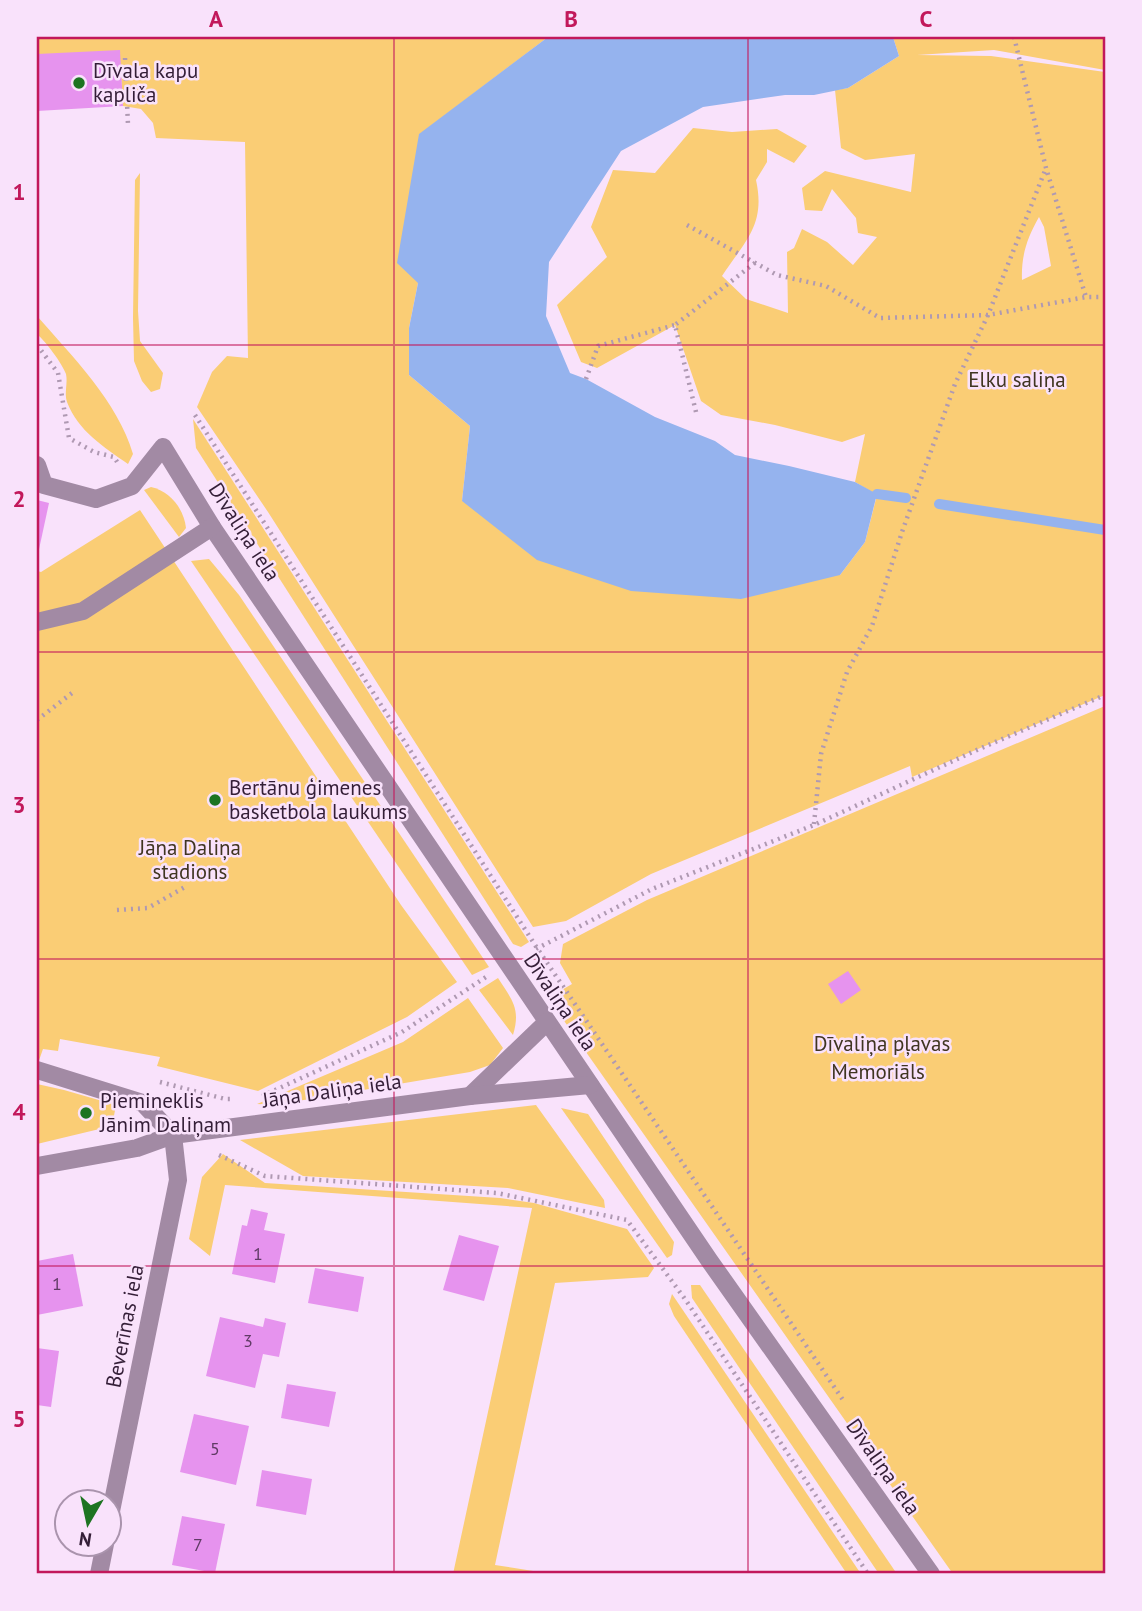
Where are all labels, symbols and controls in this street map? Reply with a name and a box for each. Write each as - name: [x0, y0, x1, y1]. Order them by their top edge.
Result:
- text: A: [209, 4, 223, 33]
- text: B: [564, 4, 578, 33]
- text: C: [920, 4, 933, 33]
- place label: Dīvala kapu kapliča: [93, 57, 198, 108]
- marker: Dīvala kapu kapliča: [71, 75, 87, 91]
- text: 1: [12, 177, 26, 206]
- park label: Elku saliņa: [968, 366, 1066, 393]
- street label: Dīvaliņa iela: [203, 477, 286, 586]
- text: 2: [12, 484, 26, 513]
- place label: Bertānu ģimenes basketbola laukums: [229, 774, 407, 825]
- text: 3: [12, 790, 26, 819]
- marker: Bertānu ģimenes basketbola laukums: [207, 792, 223, 808]
- park label: Jāņa Daliņa stadions: [138, 834, 241, 885]
- street label: Dīvaliņa iela: [518, 948, 603, 1056]
- park label: Dīvaliņa pļavas: [814, 1030, 950, 1057]
- park label: Memoriāls: [831, 1058, 925, 1085]
- street label: Jāņa Daliņa iela: [260, 1067, 403, 1114]
- place label: Piemineklis Jānim Daliņam: [99, 1087, 231, 1138]
- text: 4: [12, 1097, 26, 1126]
- marker: Piemineklis Jānim Daliņam: [78, 1105, 94, 1121]
- house number: 1: [253, 1242, 263, 1265]
- street label: Beverīnas iela: [99, 1262, 150, 1390]
- house number: 1: [52, 1272, 62, 1295]
- house number: 3: [243, 1329, 253, 1352]
- text: 5: [12, 1404, 26, 1433]
- street label: Dīvaliņa iela: [840, 1413, 927, 1520]
- house number: 5: [210, 1437, 220, 1460]
- north arrow: [52, 1488, 122, 1558]
- text: N: [77, 1527, 93, 1553]
- house number: 7: [193, 1533, 203, 1556]

